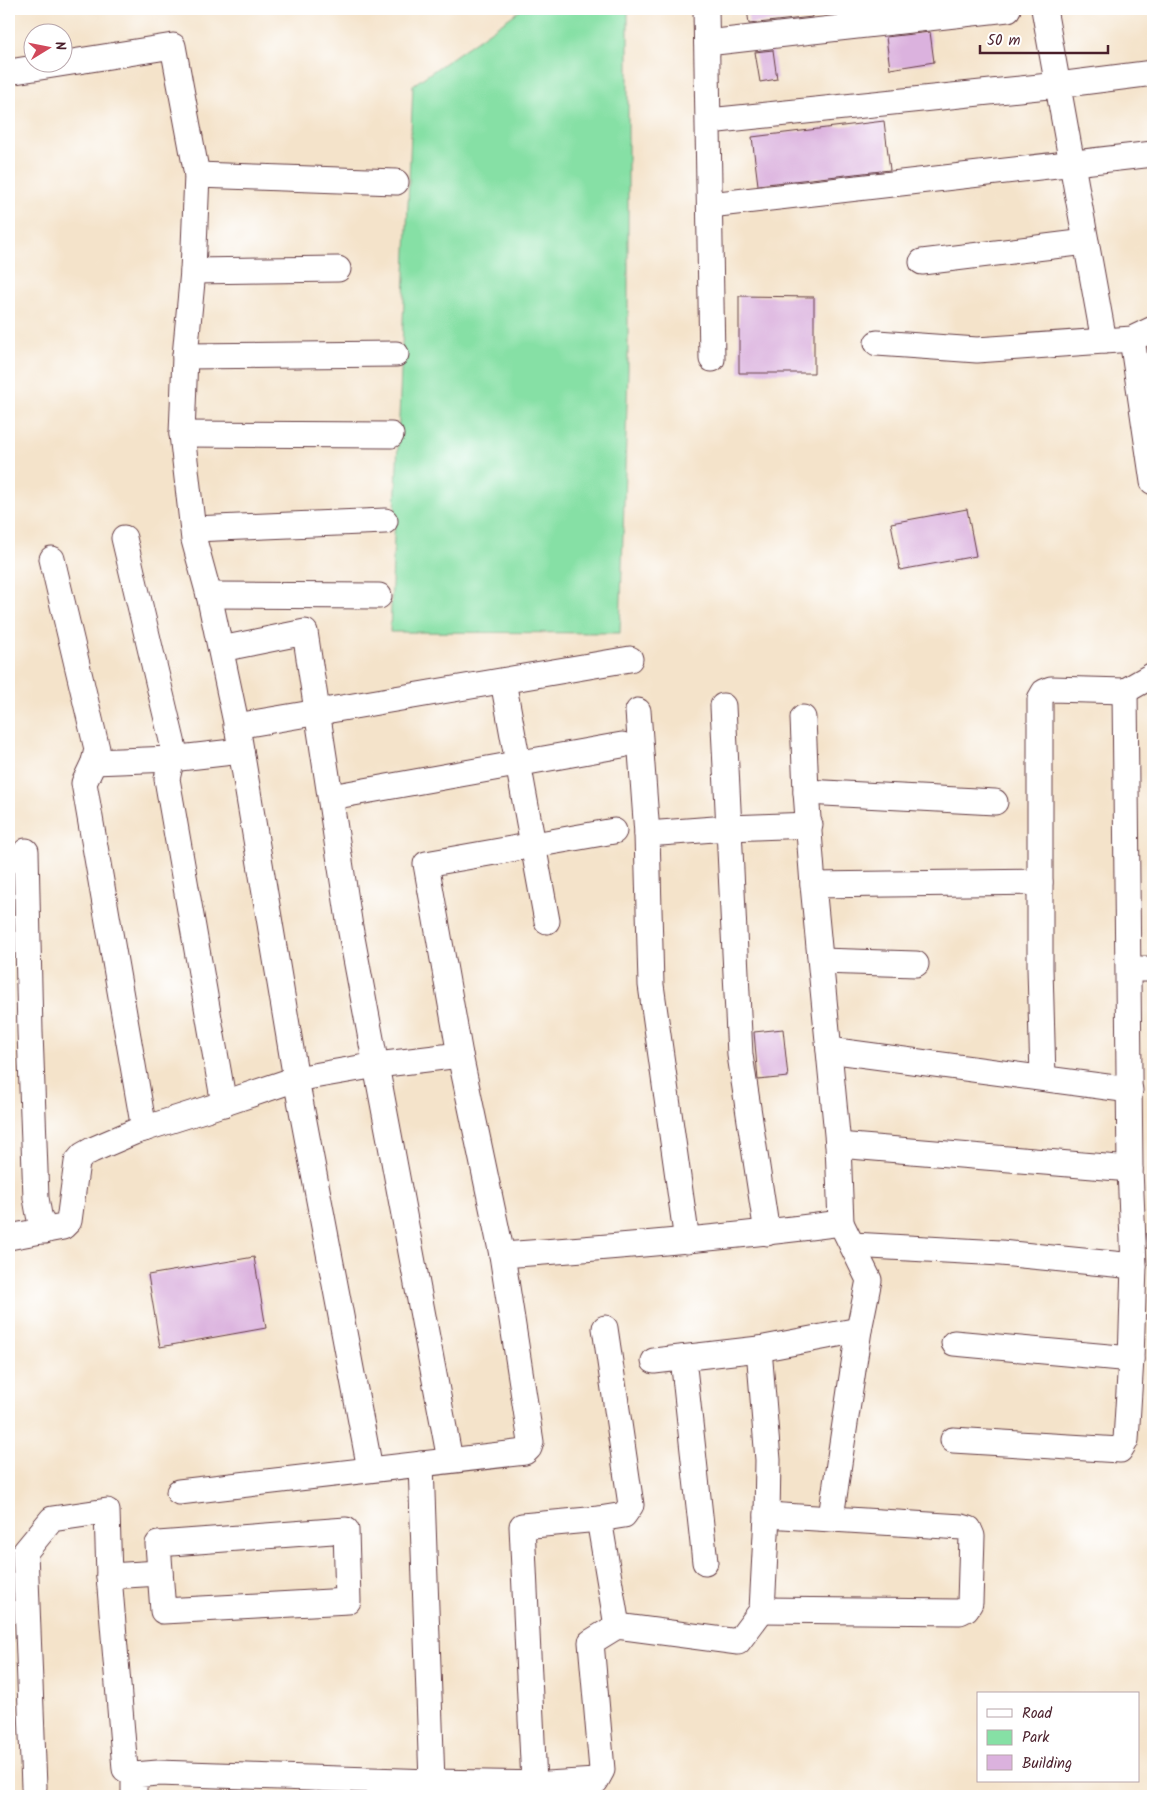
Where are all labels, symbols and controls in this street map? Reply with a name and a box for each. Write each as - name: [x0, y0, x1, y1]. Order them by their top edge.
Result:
- north arrow: [22, 22, 72, 72]
- scale bar: [980, 22, 1107, 54]
- text: 50 m: [987, 29, 1021, 53]
- text: N: [48, 40, 71, 52]
- legend: [977, 1692, 1140, 1782]
- text: Road: [1022, 1702, 1053, 1726]
- text: Park: [1022, 1726, 1050, 1750]
- text: Building: [1022, 1752, 1072, 1776]

